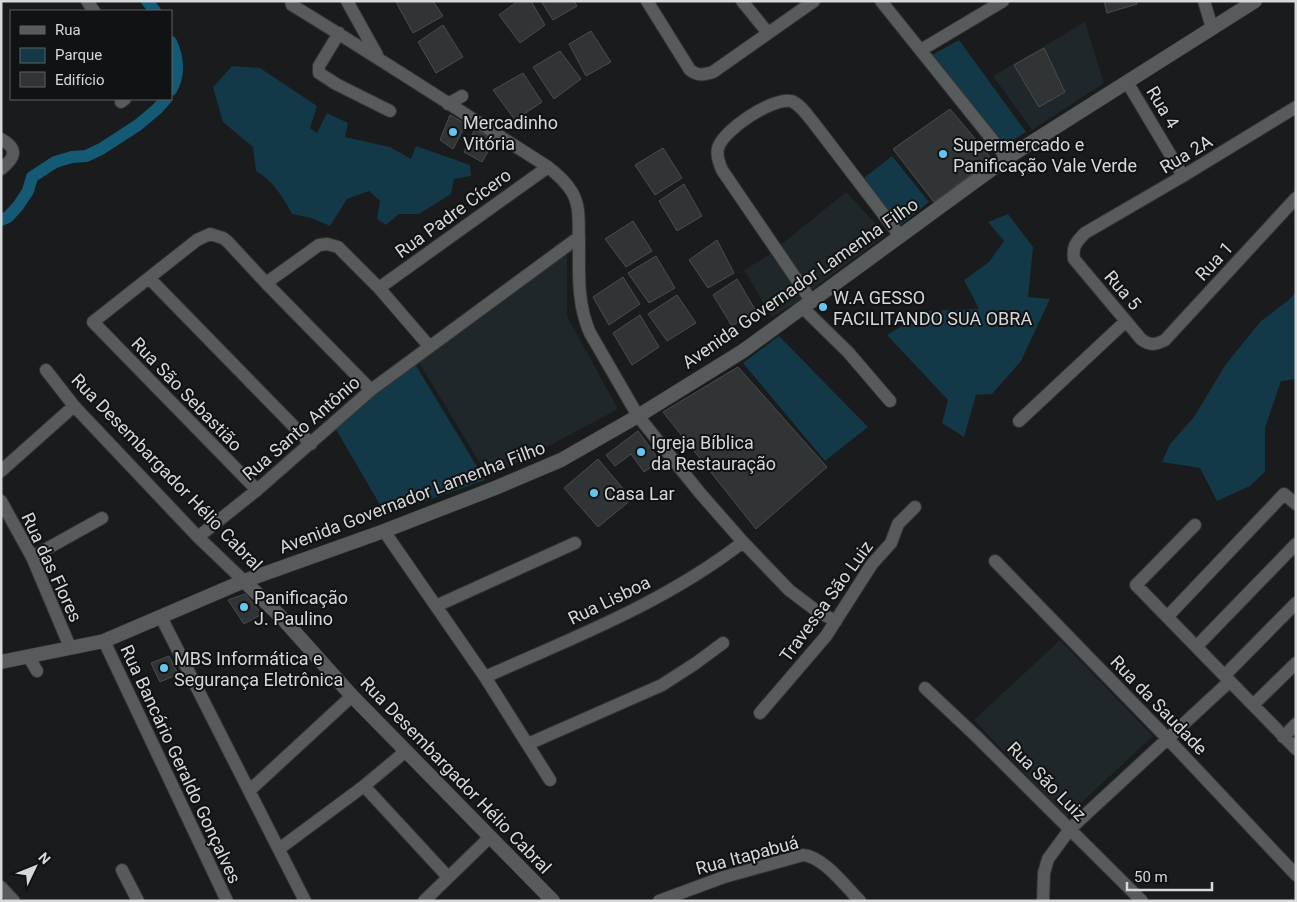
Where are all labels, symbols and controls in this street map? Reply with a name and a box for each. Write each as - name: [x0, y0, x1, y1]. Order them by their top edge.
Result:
- legend: [10, 10, 172, 100]
- text: Rua: [55, 21, 81, 39]
- text: Parque: [55, 46, 102, 64]
- text: Edifício: [55, 71, 104, 89]
- street label: Rua 4: [1142, 82, 1184, 132]
- place label: Mercadinho Vitória: [463, 112, 558, 154]
- marker: Mercadinho Vitória: [447, 126, 459, 138]
- street label: Rua 2A: [1156, 130, 1216, 178]
- place label: Supermercado e Panificação Vale Verde: [953, 134, 1137, 176]
- marker: Supermercado e Panificação Vale Verde: [937, 148, 949, 160]
- street label: Rua Padre Cícero: [391, 164, 515, 262]
- street label: Avenida Governador Lamenha Filho: [678, 193, 922, 373]
- street label: Rua 1: [1191, 237, 1237, 285]
- street label: Rua 5: [1100, 266, 1146, 314]
- place label: W.A GESSO FACILITANDO SUA OBRA: [833, 287, 1032, 329]
- marker: W.A GESSO FACILITANDO SUA OBRA: [817, 301, 829, 313]
- street label: Rua São Sebastião: [127, 333, 247, 455]
- street label: Rua Desembargador Hélio Cabral: [67, 369, 267, 575]
- street label: Rua Santo Antônio: [238, 371, 364, 485]
- place label: Igreja Bíblica da Restauração: [651, 432, 776, 474]
- street label: Avenida Governador Lamenha Filho: [276, 436, 548, 558]
- marker: Igreja Bíblica da Restauração: [635, 446, 647, 458]
- place label: Casa Lar: [604, 483, 675, 504]
- marker: Casa Lar: [588, 487, 600, 499]
- street label: Rua das Flores: [17, 509, 87, 625]
- street label: Travessa São Luiz: [775, 536, 877, 666]
- street label: Rua Lisboa: [564, 571, 654, 629]
- place label: Panificação J. Paulino: [254, 587, 348, 629]
- marker: Panificação J. Paulino: [238, 601, 250, 613]
- street label: Rua Bancário Geraldo Gonçalves: [116, 641, 246, 887]
- place label: MBS Informática e Segurança Eletrônica: [174, 648, 343, 690]
- street label: Rua da Saudade: [1106, 651, 1212, 759]
- marker: MBS Informática e Segurança Eletrônica: [158, 662, 170, 674]
- street label: Rua Desembargador Hélio Cabral: [356, 672, 556, 878]
- street label: Rua São Luiz: [1003, 737, 1091, 825]
- street label: Rua Itapabuá: [693, 831, 801, 879]
- north arrow: [10, 842, 60, 892]
- text: N: [35, 849, 54, 867]
- scale bar: [1127, 860, 1212, 892]
- text: 50 m: [1134, 868, 1168, 886]

